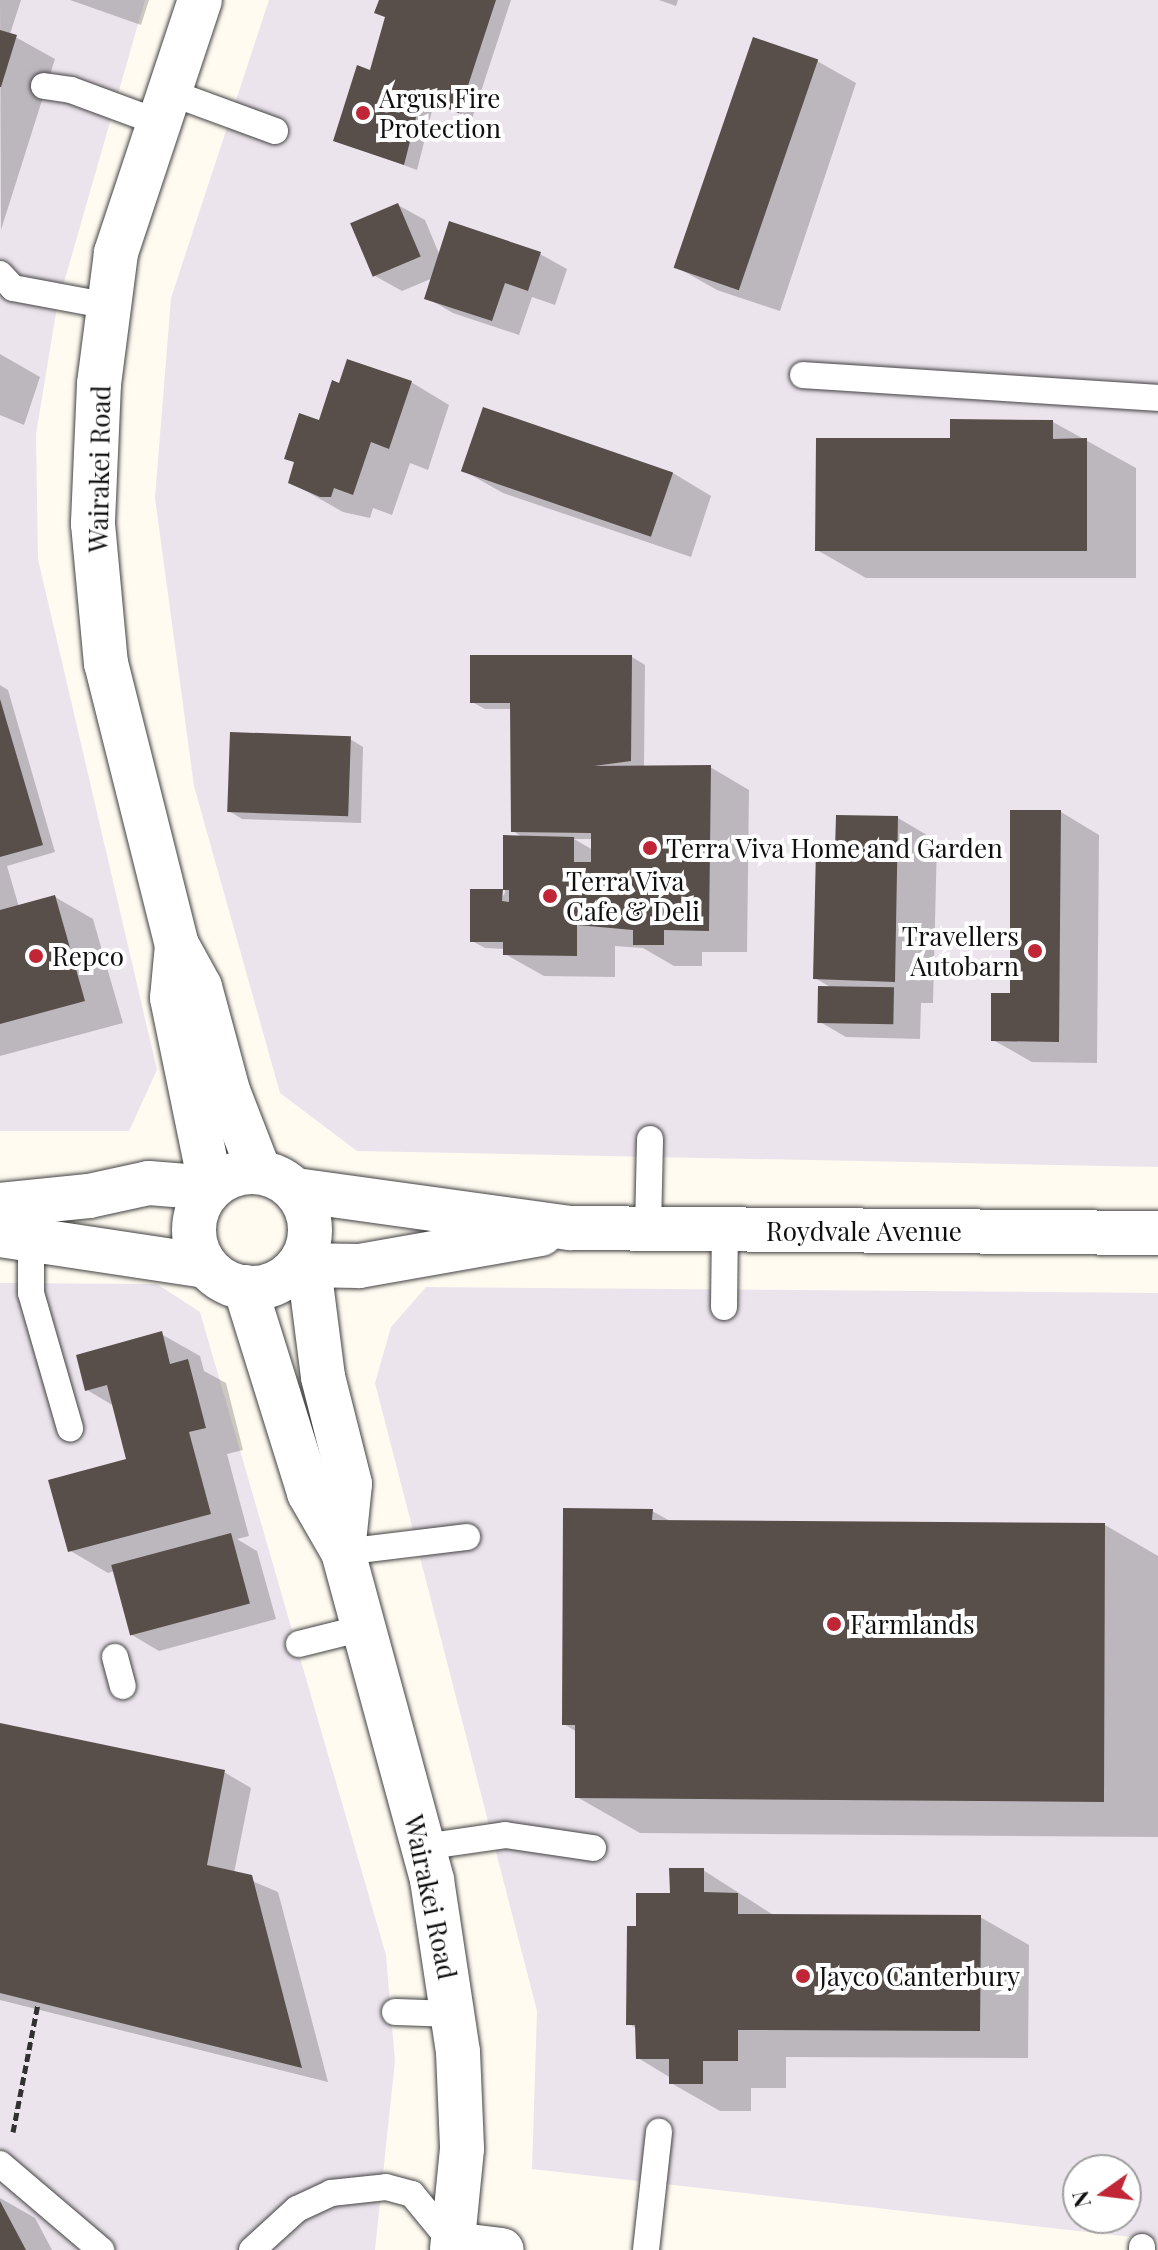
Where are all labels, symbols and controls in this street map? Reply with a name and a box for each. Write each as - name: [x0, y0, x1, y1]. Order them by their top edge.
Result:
- place label: Argus Fire Protection: [379, 82, 501, 144]
- marker: Argus Fire Protection: [354, 104, 372, 122]
- street label: Wairakei Road: [82, 385, 116, 553]
- place label: Terra Viva Home and Garden: [666, 832, 1004, 864]
- marker: Terra Viva Home and Garden: [641, 839, 659, 857]
- place label: Terra Viva Cafe & Deli: [566, 865, 700, 926]
- marker: Terra Viva Cafe & Deli: [541, 887, 559, 905]
- place label: Travellers Autobarn: [902, 920, 1019, 982]
- place label: Repco: [52, 940, 124, 972]
- marker: Travellers Autobarn: [1026, 942, 1044, 960]
- marker: Repco: [27, 947, 45, 965]
- street label: Roydvale Avenue: [766, 1215, 962, 1247]
- place label: Farmlands: [850, 1608, 975, 1640]
- marker: Farmlands: [825, 1615, 843, 1633]
- street label: Wairakei Road: [398, 1812, 464, 1982]
- place label: Jayco Canterbury: [819, 1960, 1020, 1992]
- marker: Jayco Canterbury: [794, 1967, 812, 1985]
- north arrow: [1062, 2154, 1142, 2234]
- text: N: [1064, 2188, 1097, 2211]

